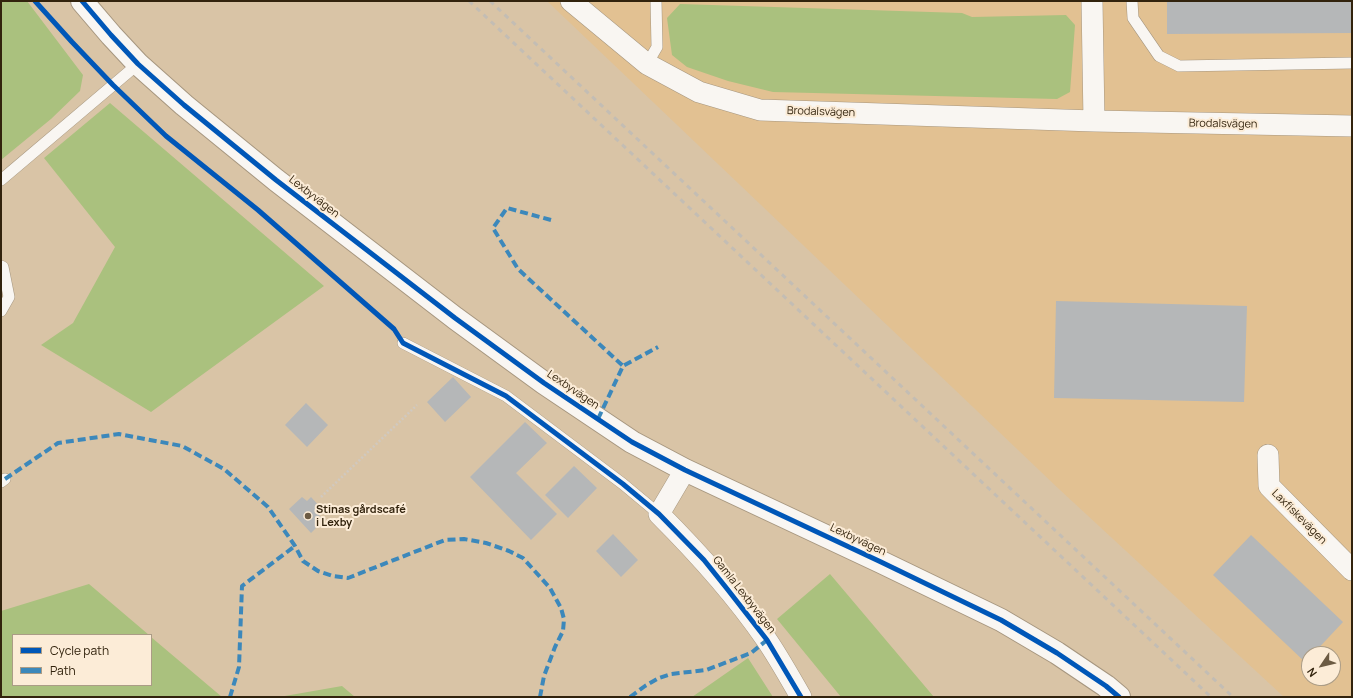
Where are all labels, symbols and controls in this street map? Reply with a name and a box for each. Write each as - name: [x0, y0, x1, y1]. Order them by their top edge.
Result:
- street label: Brodalsvägen: [787, 104, 855, 120]
- street label: Brodalsvägen: [1189, 117, 1257, 131]
- street label: Lexbyvägen: [286, 173, 342, 221]
- street label: Lexbyvägen: [544, 368, 602, 412]
- street label: Laxfiskevägen: [1269, 487, 1329, 547]
- place label: Stinas gårdscafé i Lexby: [316, 503, 406, 529]
- marker: Stinas gårdscafé i Lexby: [303, 511, 313, 521]
- street label: Lexbyvägen: [828, 521, 888, 559]
- street label: Gamla Lexbyvägen: [710, 554, 778, 636]
- legend: [12, 634, 152, 686]
- text: Cycle path: [50, 642, 109, 659]
- north arrow: [1301, 646, 1341, 686]
- text: Path: [50, 662, 76, 679]
- text: N: [1303, 665, 1320, 680]

